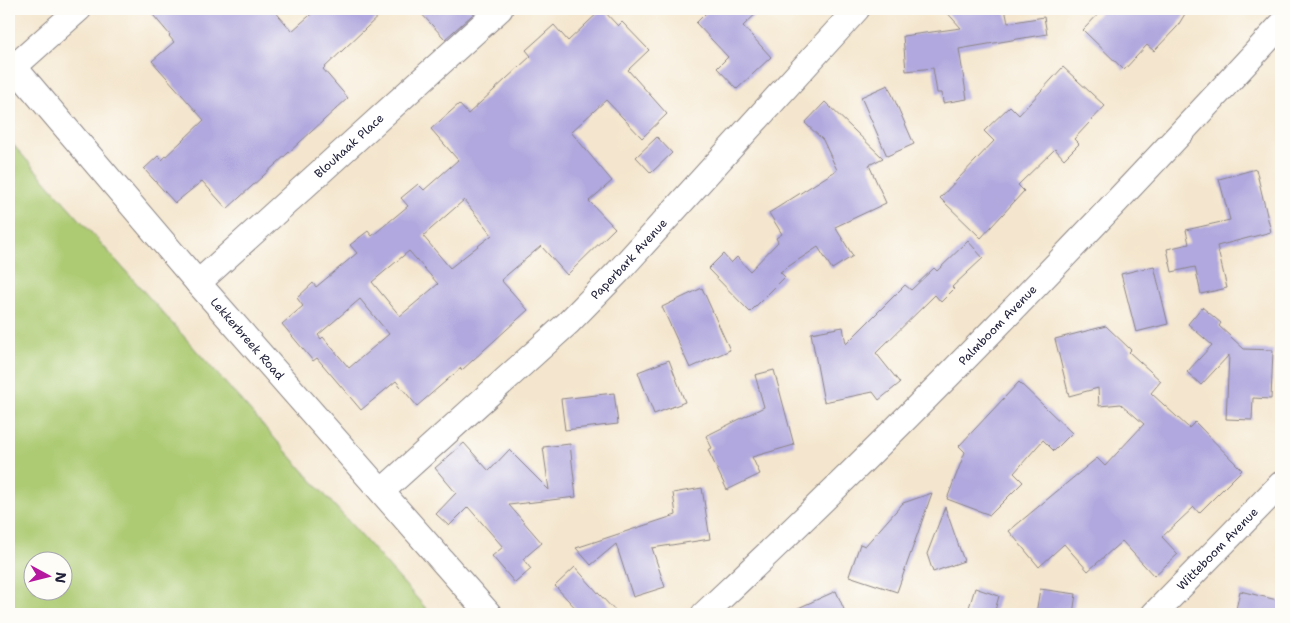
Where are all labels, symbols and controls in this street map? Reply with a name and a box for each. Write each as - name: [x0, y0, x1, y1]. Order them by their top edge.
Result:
- street label: Blouhaak Place: [311, 110, 387, 182]
- street label: Paperbark Avenue: [587, 215, 671, 303]
- street label: Palmboom Avenue: [955, 281, 1041, 369]
- street label: Lekkerbreek Road: [207, 294, 288, 384]
- street label: Witteboom Avenue: [1174, 504, 1262, 594]
- north arrow: [22, 550, 72, 600]
- text: N: [51, 571, 71, 584]

